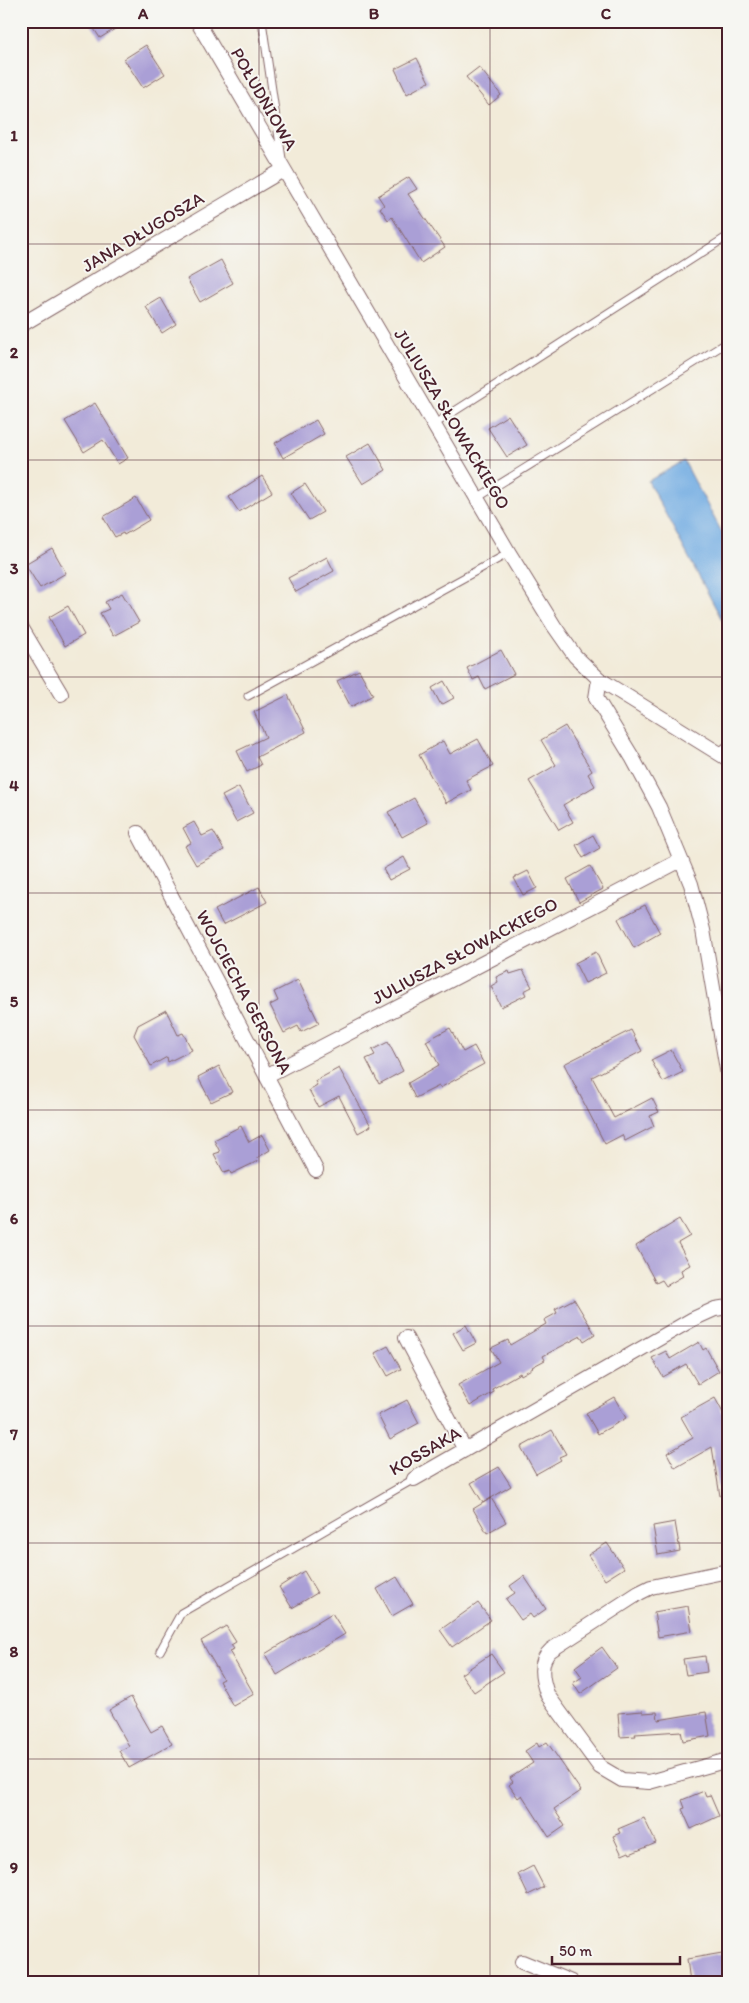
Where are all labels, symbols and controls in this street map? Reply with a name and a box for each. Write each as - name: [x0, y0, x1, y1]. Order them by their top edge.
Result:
- text: A: [137, 4, 149, 23]
- text: B: [369, 4, 380, 23]
- text: C: [601, 4, 612, 23]
- street label: POŁUDNIOWA: [226, 44, 302, 155]
- text: 1: [10, 126, 18, 145]
- street label: JANA DŁUGOSZA: [78, 187, 208, 277]
- street label: JULIUSZA SŁOWACKIEGO: [389, 325, 515, 513]
- text: 2: [10, 343, 19, 362]
- text: 3: [10, 559, 19, 578]
- text: 4: [9, 776, 19, 795]
- street label: JULIUSZA SŁOWACKIEGO: [369, 893, 561, 1009]
- street label: WOJCIECHA GERSONA: [191, 906, 297, 1078]
- text: 5: [10, 992, 19, 1011]
- text: 6: [10, 1209, 19, 1228]
- street label: KOSSAKA: [385, 1421, 465, 1480]
- text: 7: [9, 1425, 18, 1444]
- text: 8: [10, 1642, 19, 1661]
- text: 9: [10, 1858, 18, 1877]
- scale bar: [552, 1933, 679, 1965]
- text: 50 m: [559, 1942, 592, 1960]

